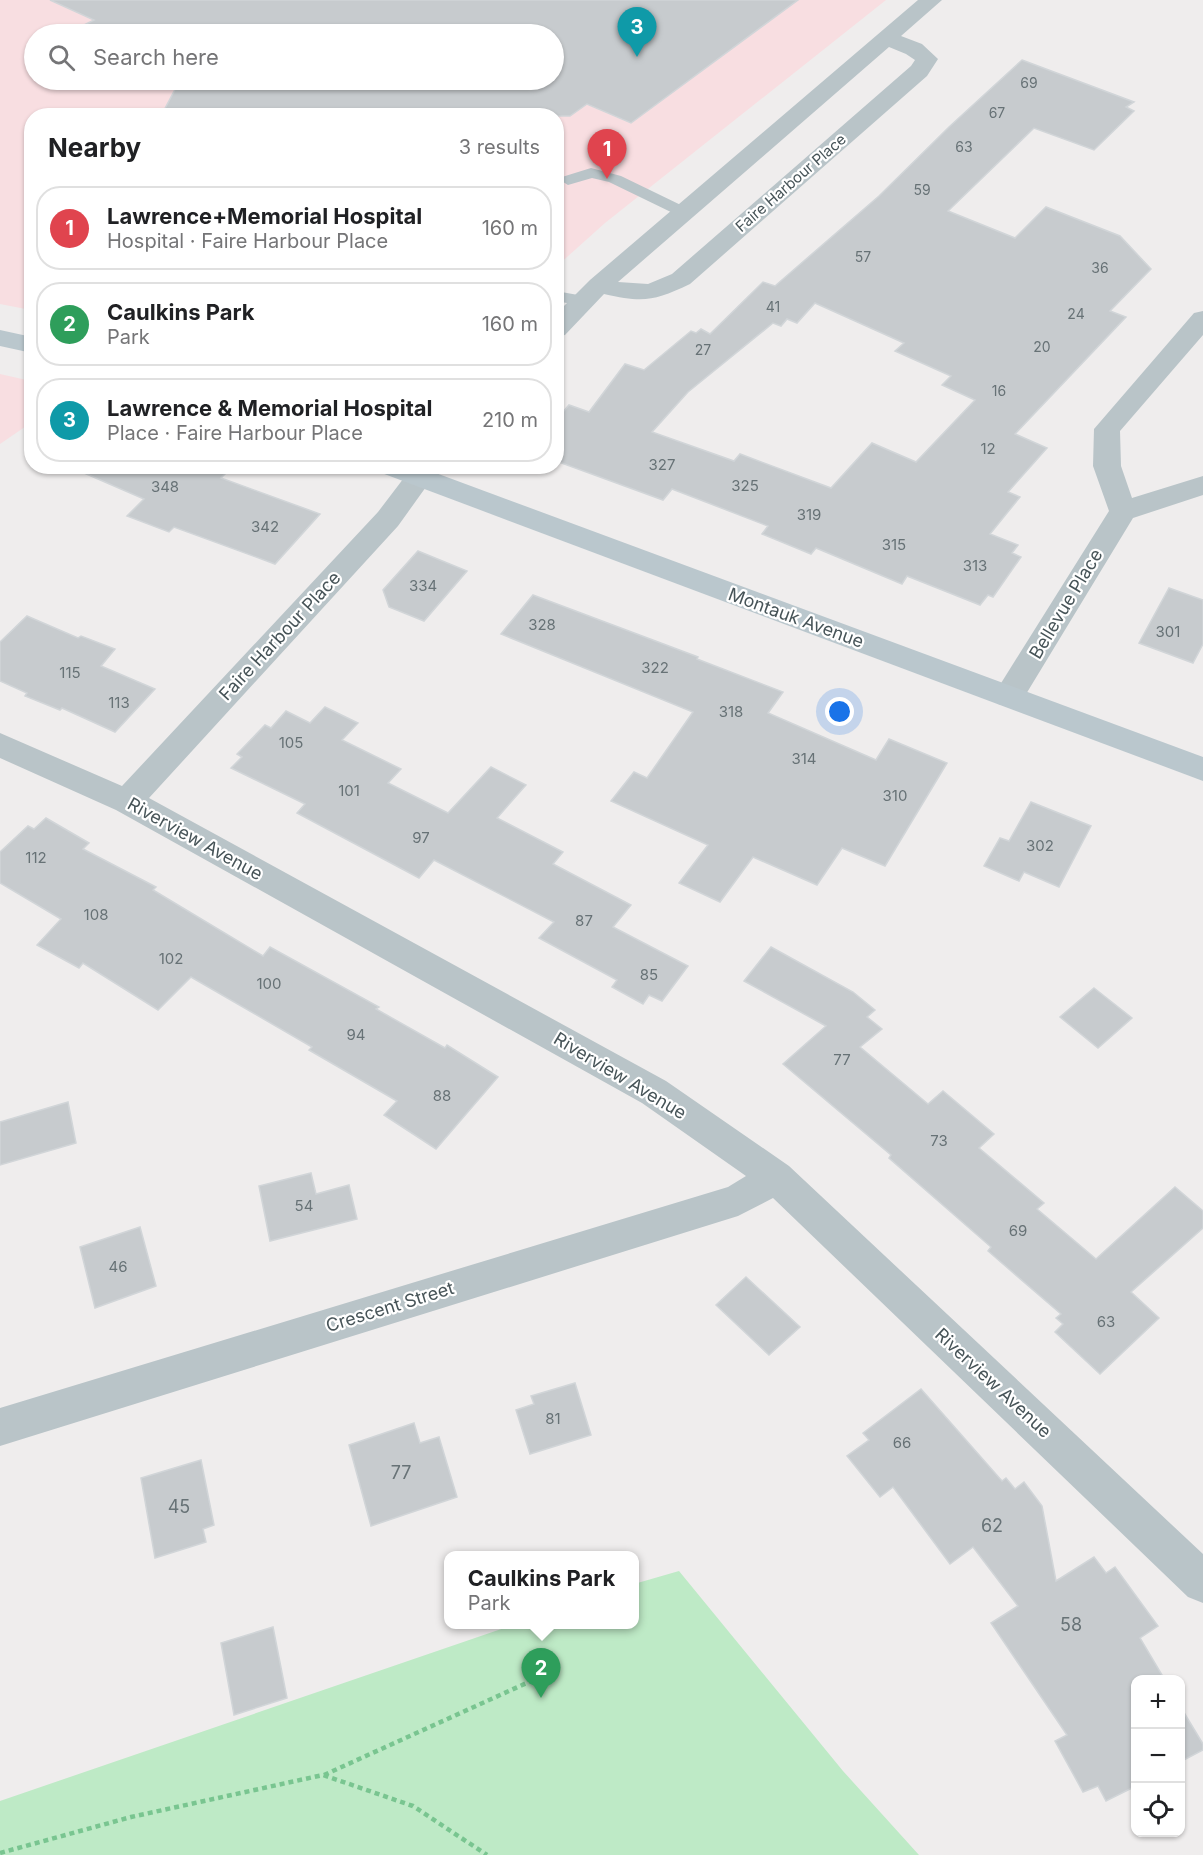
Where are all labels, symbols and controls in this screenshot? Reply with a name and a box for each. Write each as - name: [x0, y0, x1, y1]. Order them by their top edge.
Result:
- pin: 3: [618, 8, 656, 57]
- search box: [24, 24, 564, 90]
- icon: search: [45, 41, 78, 74]
- text: Search here: [93, 44, 219, 70]
- house number: 69: [1020, 74, 1038, 91]
- house number: 67: [989, 104, 1005, 121]
- street label: Faire Harbour Place: [732, 129, 850, 236]
- pin: 1: [588, 130, 626, 179]
- text: Nearby: [48, 132, 141, 163]
- text: 3 results: [459, 135, 540, 159]
- house number: 63: [955, 138, 973, 155]
- house number: 59: [913, 181, 931, 198]
- text: Lawrence+Memorial Hospital: [107, 203, 422, 229]
- text: 1: [65, 216, 74, 240]
- text: 160 m: [482, 216, 538, 240]
- text: Hospital · Faire Harbour Place: [107, 229, 388, 253]
- house number: 57: [855, 248, 871, 265]
- house number: 36: [1091, 259, 1109, 276]
- house number: 41: [766, 298, 780, 315]
- text: Caulkins Park: [107, 299, 254, 325]
- house number: 24: [1067, 305, 1085, 322]
- text: 2: [63, 312, 76, 336]
- text: 160 m: [482, 312, 538, 336]
- text: Park: [107, 325, 150, 349]
- house number: 20: [1033, 338, 1051, 355]
- house number: 27: [695, 341, 711, 358]
- house number: 16: [992, 382, 1006, 399]
- text: Lawrence & Memorial Hospital: [107, 395, 433, 421]
- text: 3: [63, 408, 76, 432]
- text: 210 m: [482, 408, 538, 432]
- text: Place · Faire Harbour Place: [107, 421, 363, 445]
- house number: 12: [980, 439, 996, 458]
- house number: 327: [649, 455, 675, 474]
- house number: 325: [731, 476, 759, 495]
- house number: 348: [151, 477, 179, 496]
- house number: 319: [797, 505, 821, 524]
- house number: 342: [251, 517, 279, 536]
- house number: 315: [882, 535, 906, 554]
- street label: Bellevue Place: [1025, 545, 1107, 662]
- house number: 313: [963, 556, 987, 575]
- street label: Faire Harbour Place: [215, 567, 345, 704]
- house number: 334: [409, 576, 437, 595]
- street label: Montauk Avenue: [726, 583, 867, 652]
- house number: 328: [528, 615, 556, 634]
- house number: 301: [1156, 622, 1180, 641]
- house number: 322: [641, 658, 669, 677]
- house number: 115: [59, 663, 81, 682]
- house number: 113: [108, 693, 130, 712]
- your location: [825, 697, 854, 726]
- house number: 318: [719, 702, 743, 721]
- house number: 105: [279, 733, 303, 752]
- house number: 314: [791, 749, 817, 768]
- house number: 101: [338, 781, 360, 800]
- house number: 310: [883, 786, 907, 805]
- street label: Riverview Avenue: [124, 793, 266, 884]
- house number: 97: [412, 828, 430, 847]
- house number: 302: [1026, 836, 1054, 855]
- house number: 112: [25, 848, 47, 867]
- house number: 108: [84, 905, 108, 924]
- house number: 87: [575, 911, 593, 930]
- house number: 102: [159, 949, 183, 968]
- house number: 85: [640, 965, 658, 984]
- house number: 100: [256, 974, 282, 993]
- house number: 94: [347, 1025, 366, 1044]
- street label: Riverview Avenue: [550, 1028, 690, 1123]
- house number: 77: [833, 1050, 851, 1069]
- house number: 88: [433, 1086, 451, 1105]
- house number: 73: [930, 1131, 948, 1150]
- house number: 54: [295, 1196, 313, 1215]
- house number: 69: [1009, 1221, 1027, 1240]
- house number: 46: [109, 1257, 128, 1276]
- street label: Crescent Street: [323, 1277, 457, 1336]
- house number: 63: [1097, 1312, 1115, 1331]
- street label: Riverview Avenue: [931, 1323, 1056, 1442]
- house number: 81: [545, 1409, 561, 1428]
- house number: 66: [893, 1433, 911, 1452]
- house number: 77: [391, 1462, 411, 1483]
- house number: 45: [168, 1496, 190, 1517]
- house number: 62: [981, 1515, 1003, 1536]
- popup: [444, 1551, 639, 1629]
- text: Caulkins Park: [468, 1565, 615, 1591]
- text: Park: [468, 1591, 511, 1615]
- house number: 58: [1060, 1614, 1082, 1635]
- pin: 2: [522, 1648, 560, 1698]
- map controls: [1131, 1675, 1185, 1837]
- button: +: [1131, 1675, 1185, 1729]
- button: −: [1131, 1729, 1185, 1783]
- button: locate: [1131, 1783, 1185, 1837]

